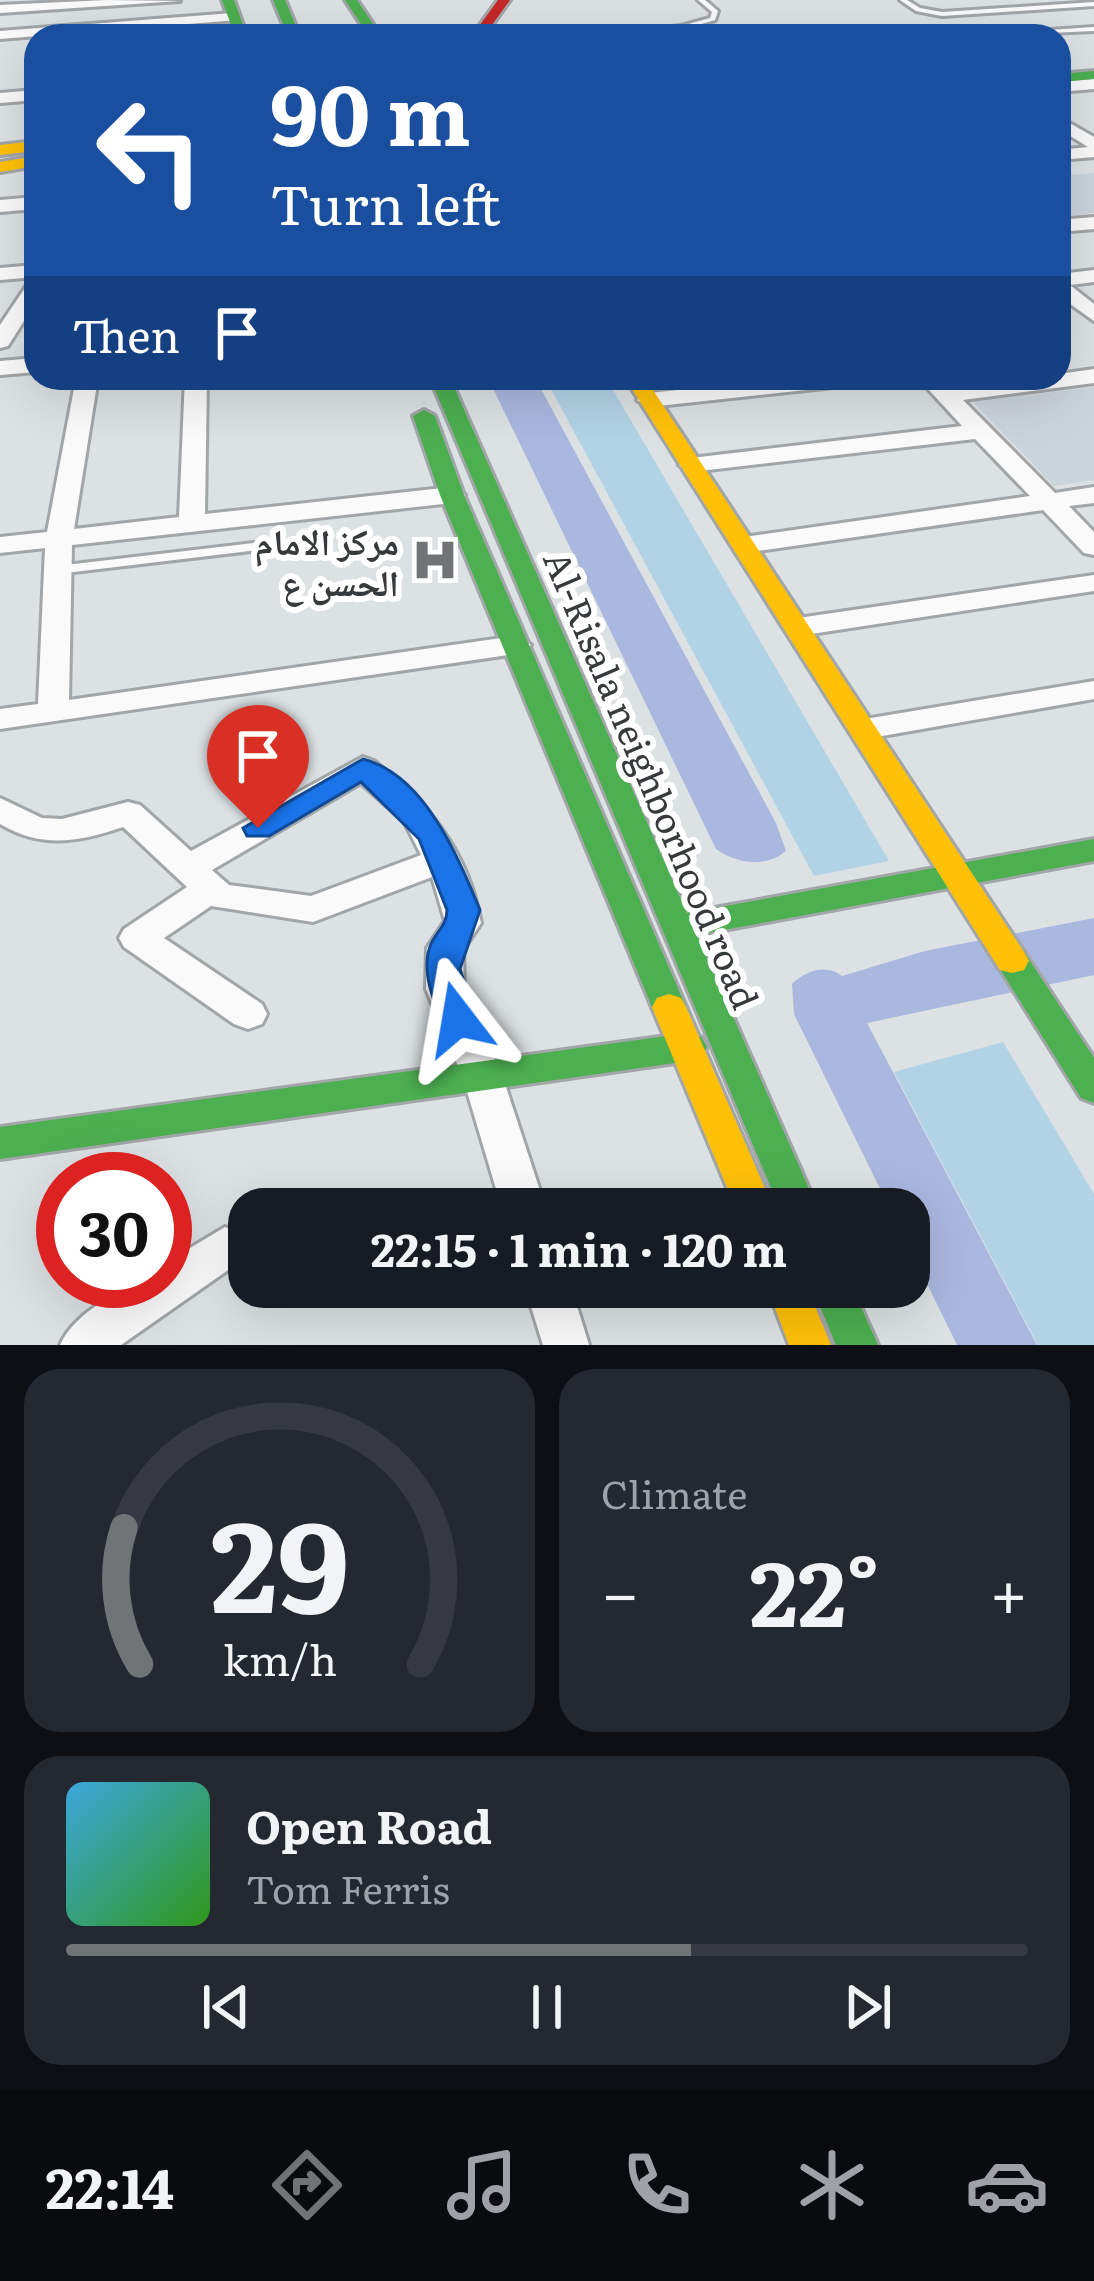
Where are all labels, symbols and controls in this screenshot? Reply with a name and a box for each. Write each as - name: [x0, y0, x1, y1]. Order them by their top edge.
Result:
- text: 90 m: [270, 47, 471, 172]
- icon: left: [72, 72, 228, 228]
- text: Turn left: [270, 161, 501, 242]
- text: Then: [72, 300, 180, 367]
- icon: arrive: [204, 300, 270, 366]
- place label: مركز الامام الحسن ع: [255, 513, 399, 607]
- hospital icon: مركز الامام الحسن ع: [410, 535, 460, 585]
- street label: Al-Risala neighborhood road: [532, 542, 774, 1016]
- pin: [207, 705, 309, 828]
- icon: arrive: [225, 723, 291, 789]
- position arrow: [395, 956, 521, 1082]
- speed limit sign: 30: [36, 1152, 192, 1308]
- text: 22:15 · 1 min · 120 m: [371, 1214, 787, 1281]
- text: Climate: [601, 1463, 747, 1521]
- text: 29: [210, 1466, 349, 1651]
- text: 22°: [749, 1521, 880, 1655]
- text: −: [601, 1540, 639, 1638]
- text: +: [990, 1540, 1028, 1638]
- text: km/h: [222, 1625, 337, 1688]
- text: Open Road: [246, 1791, 492, 1858]
- text: Tom Ferris: [246, 1858, 450, 1916]
- icon: previous: [193, 1974, 259, 2040]
- icon: pause: [514, 1974, 580, 2040]
- icon: next: [835, 1974, 901, 2040]
- icon: directions: [265, 2143, 349, 2227]
- icon: music: [440, 2143, 524, 2227]
- icon: phone: [615, 2143, 699, 2227]
- icon: climate: [790, 2143, 874, 2227]
- icon: car: [965, 2143, 1049, 2227]
- text: 22:14: [45, 2145, 174, 2226]

